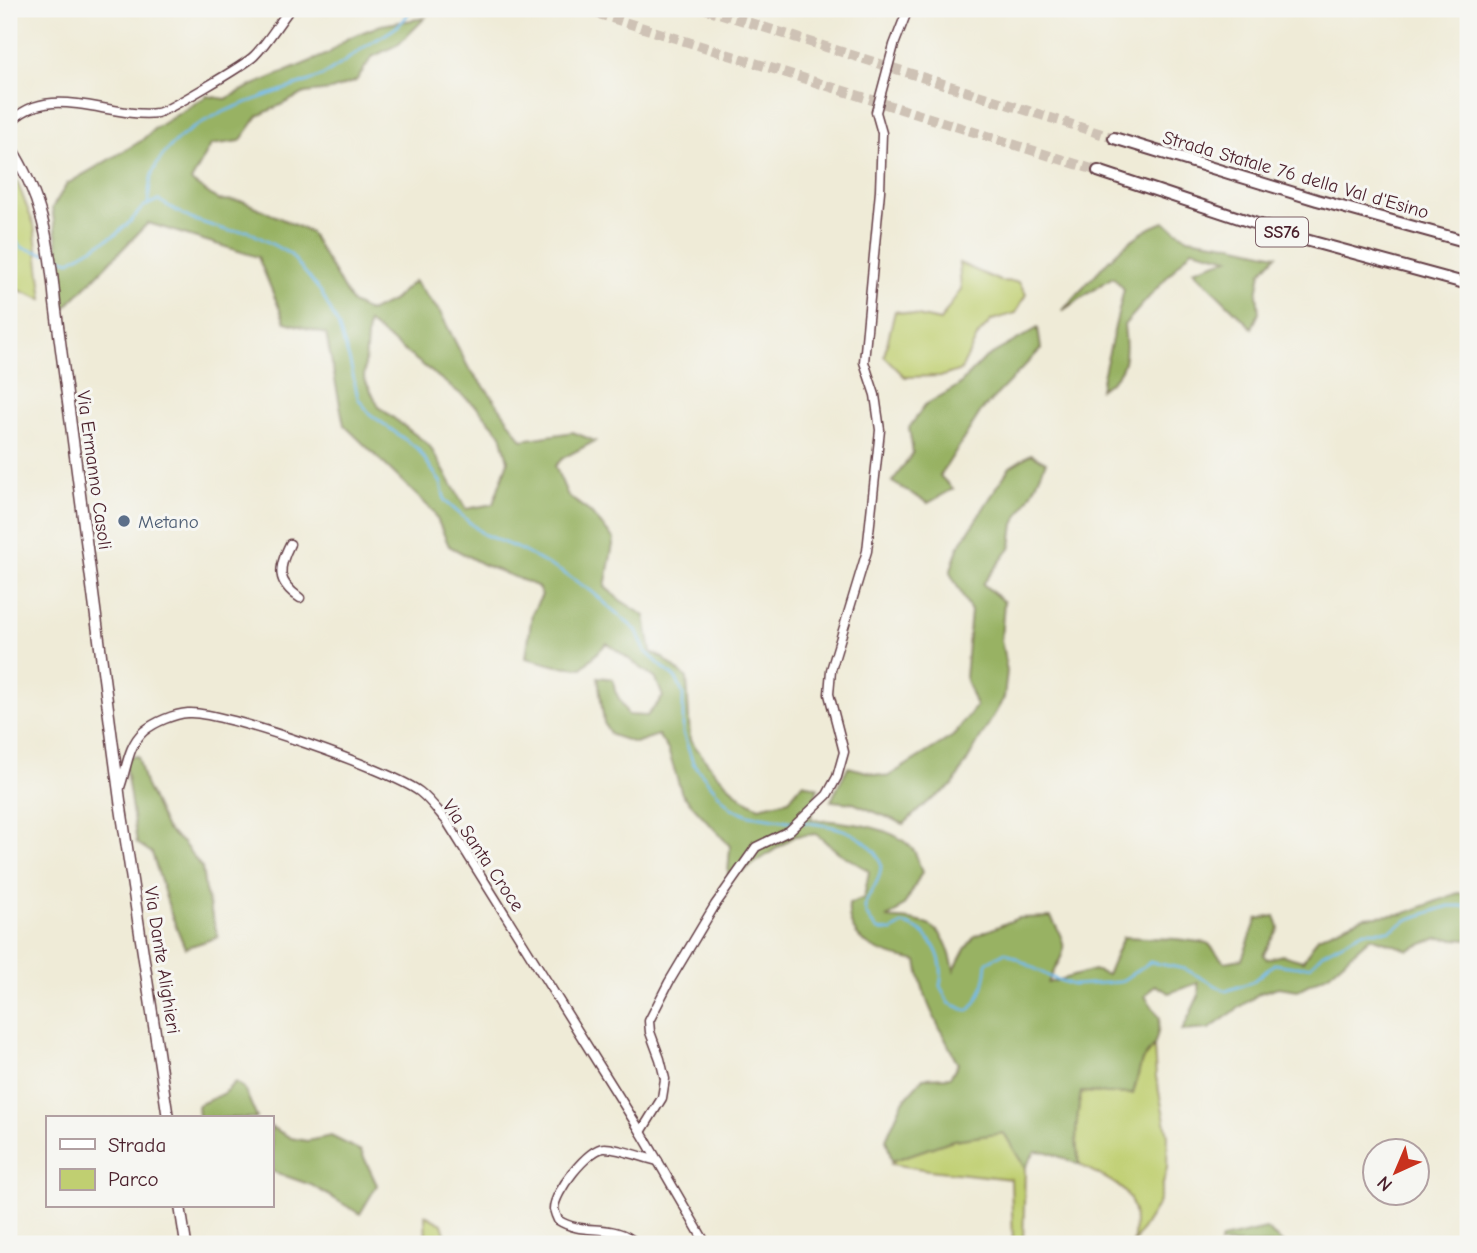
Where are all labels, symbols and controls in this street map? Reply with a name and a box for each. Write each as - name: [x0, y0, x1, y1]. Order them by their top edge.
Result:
- street label: Strada Statale 76 della Val d'Esino: [1160, 126, 1431, 224]
- road number: SS76: [1256, 218, 1308, 246]
- street label: Via Ermanno Casoli: [72, 389, 116, 551]
- place label: Metano: [138, 511, 199, 533]
- marker: Metano: [116, 513, 132, 529]
- street label: Via Santa Croce: [438, 795, 529, 916]
- street label: Via Dante Alighieri: [139, 885, 185, 1036]
- legend: [46, 1116, 273, 1208]
- text: Strada: [108, 1133, 166, 1157]
- north arrow: [1362, 1138, 1432, 1208]
- text: Parco: [108, 1167, 159, 1191]
- text: N: [1373, 1171, 1397, 1196]

